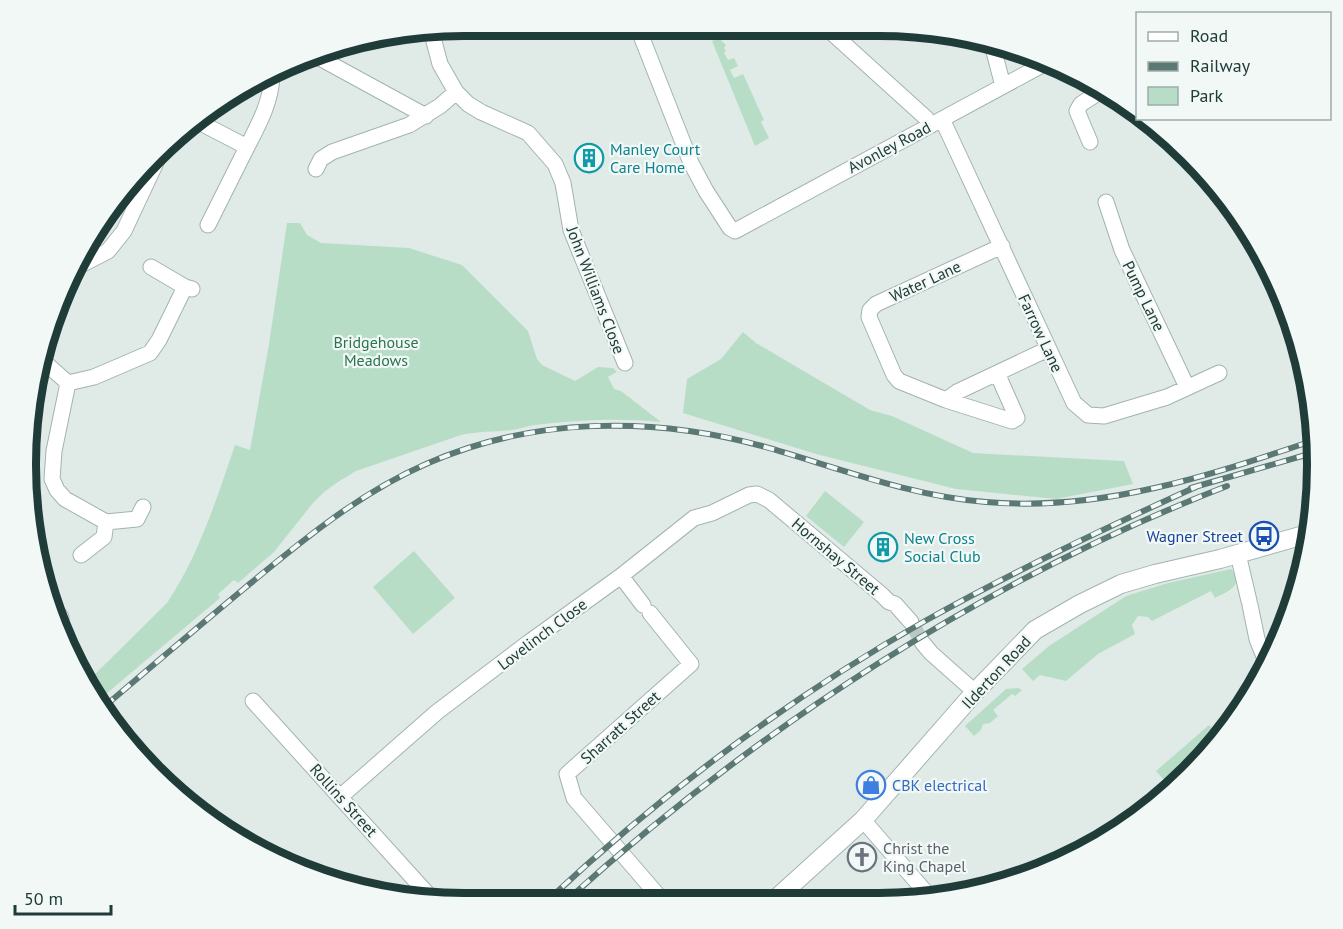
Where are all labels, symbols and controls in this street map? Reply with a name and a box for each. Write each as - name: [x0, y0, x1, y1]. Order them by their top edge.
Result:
- legend: [1136, 12, 1331, 120]
- text: Road: [1190, 24, 1228, 47]
- text: Railway: [1190, 54, 1251, 77]
- text: Park: [1190, 84, 1223, 107]
- street label: Avonley Road: [844, 117, 934, 177]
- place label: Manley Court Care Home: [610, 139, 701, 177]
- building icon: Manley Court Care Home: [573, 142, 605, 174]
- street label: John Williams Close: [562, 222, 630, 357]
- street label: Water Lane: [886, 256, 964, 306]
- street label: Pump Lane: [1118, 258, 1170, 334]
- street label: Farrow Lane: [1014, 291, 1068, 375]
- park label: Bridgehouse Meadows: [333, 332, 419, 370]
- street label: Hornshay Street: [788, 513, 885, 599]
- bus stop icon: Wagner Street: [1248, 520, 1280, 552]
- place label: Wagner Street: [1146, 526, 1244, 546]
- place label: New Cross Social Club: [904, 528, 981, 566]
- building icon: New Cross Social Club: [867, 531, 899, 563]
- street label: Lovelinch Close: [493, 594, 591, 674]
- street label: Ilderton Road: [957, 631, 1035, 713]
- street label: Sharratt Street: [576, 686, 664, 768]
- street label: Rollins Street: [306, 759, 382, 841]
- shop icon: CBK electrical: [855, 769, 887, 801]
- place label: CBK electrical: [892, 775, 987, 795]
- place label: Christ the King Chapel: [883, 838, 966, 876]
- church icon: Christ the King Chapel: [846, 841, 878, 873]
- scale bar: [15, 878, 111, 916]
- text: 50 m: [24, 887, 63, 910]

